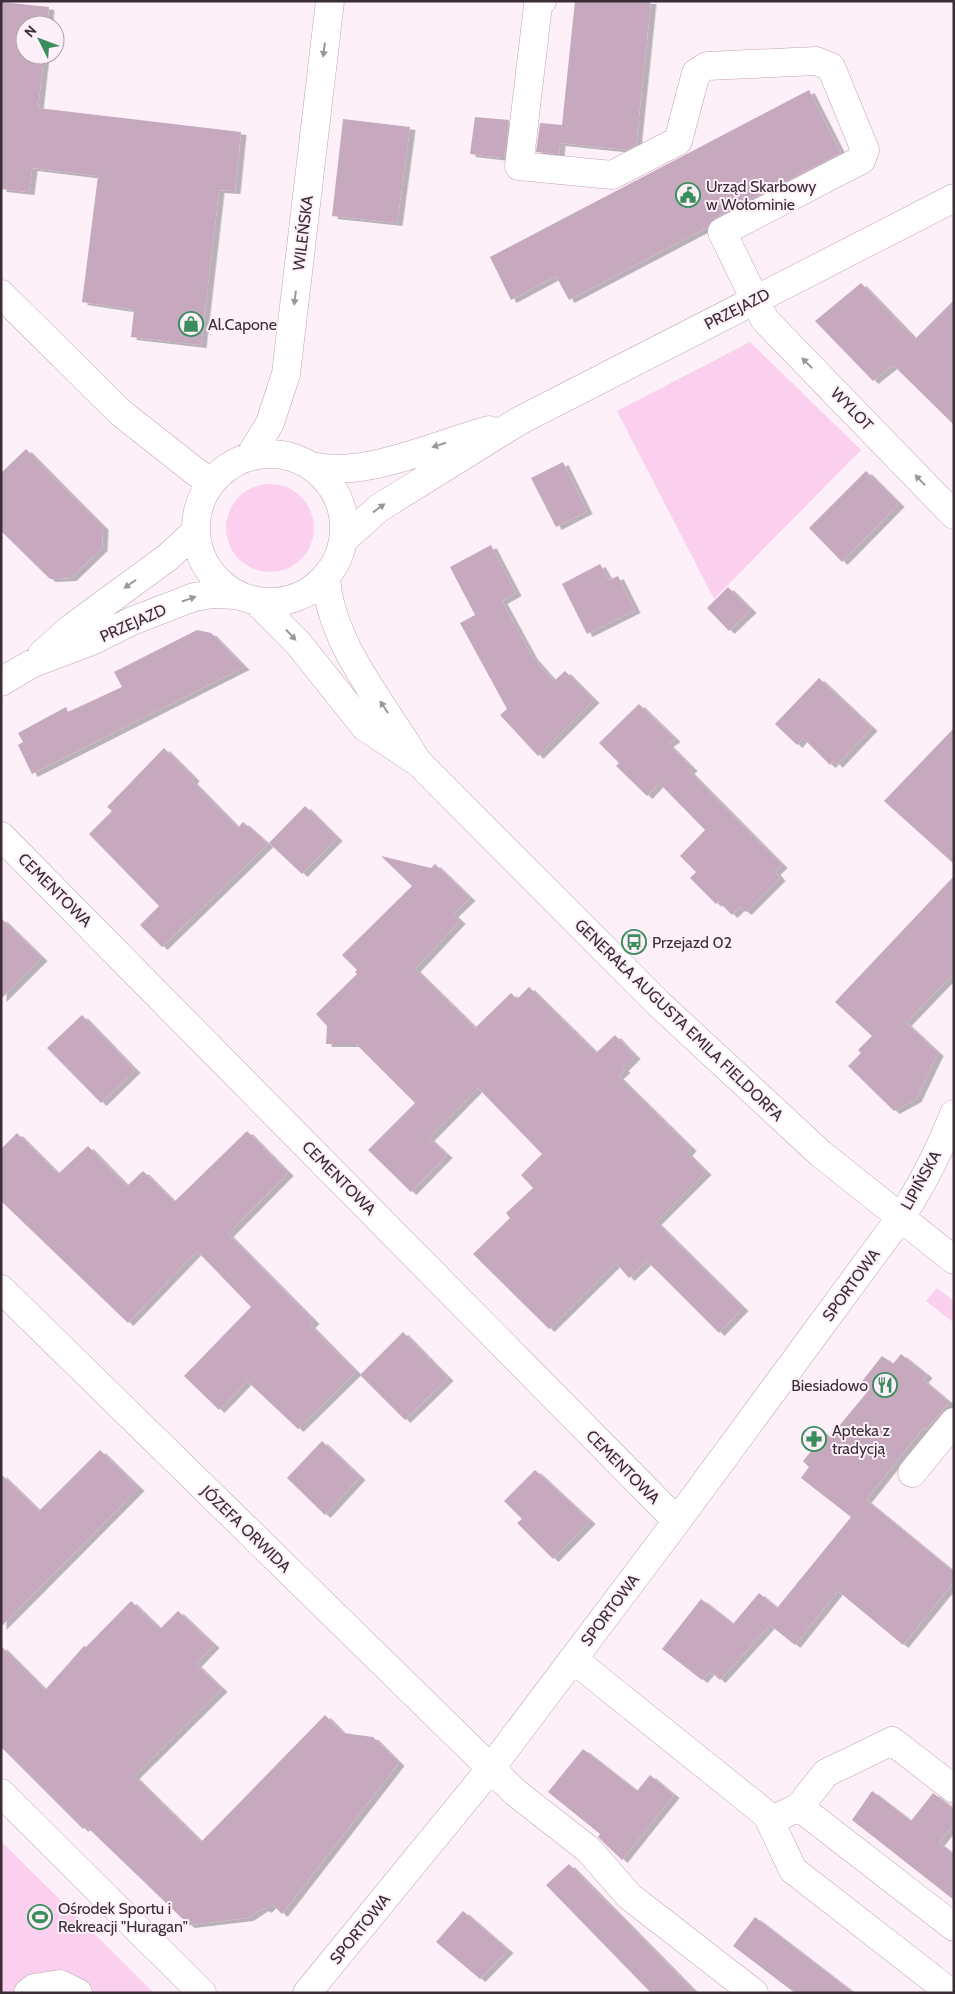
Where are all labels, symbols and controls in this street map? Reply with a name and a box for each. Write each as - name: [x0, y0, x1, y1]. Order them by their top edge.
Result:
- north arrow: [15, 15, 65, 65]
- text: N: [20, 22, 40, 41]
- one-way arrow: [320, 42, 328, 58]
- place label: Urząd Skarbowy w Wołominie: [706, 177, 816, 214]
- public building icon: Urząd Skarbowy w Wołominie: [675, 182, 701, 208]
- street label: WILEŃSKA: [289, 194, 317, 272]
- street label: PRZEJAZD: [701, 284, 773, 334]
- one-way arrow: [291, 290, 299, 306]
- shop icon: Al.Capone: [178, 311, 204, 337]
- place label: Al.Capone: [208, 315, 277, 334]
- one-way arrow: [801, 357, 813, 369]
- street label: WYLOT: [827, 384, 877, 435]
- one-way arrow: [431, 441, 446, 449]
- one-way arrow: [914, 474, 926, 486]
- one-way arrow: [372, 503, 386, 513]
- one-way arrow: [123, 579, 137, 589]
- one-way arrow: [182, 595, 197, 603]
- street label: PRZEJAZD: [97, 600, 169, 646]
- one-way arrow: [285, 628, 297, 640]
- one-way arrow: [380, 700, 389, 713]
- street label: CEMENTOWA: [14, 849, 96, 931]
- street label: GENERAŁA AUGUSTA EMILA FIELDORFA: [571, 915, 787, 1125]
- bus stop icon: Przejazd 02: [621, 929, 647, 955]
- place label: Przejazd 02: [652, 933, 732, 952]
- street label: CEMENTOWA: [298, 1137, 380, 1219]
- street label: LIPIŃSKA: [897, 1147, 945, 1213]
- street label: SPORTOWA: [818, 1245, 884, 1325]
- restaurant icon: Biesiadowo: [872, 1372, 898, 1398]
- place label: Biesiadowo: [791, 1376, 868, 1395]
- place label: Apteka z tradycją: [832, 1421, 891, 1458]
- street label: CEMENTOWA: [582, 1426, 664, 1508]
- pharmacy icon: Apteka z tradycją: [801, 1426, 827, 1452]
- street label: JÓZEFA ORWIDA: [197, 1481, 295, 1577]
- street label: SPORTOWA: [577, 1570, 643, 1650]
- street label: SPORTOWA: [326, 1890, 394, 1968]
- place label: Ośrodek Sportu i Rekreacji "Huragan": [58, 1899, 188, 1936]
- sports icon: Ośrodek Sportu i Rekreacji "Huragan": [27, 1904, 53, 1930]

